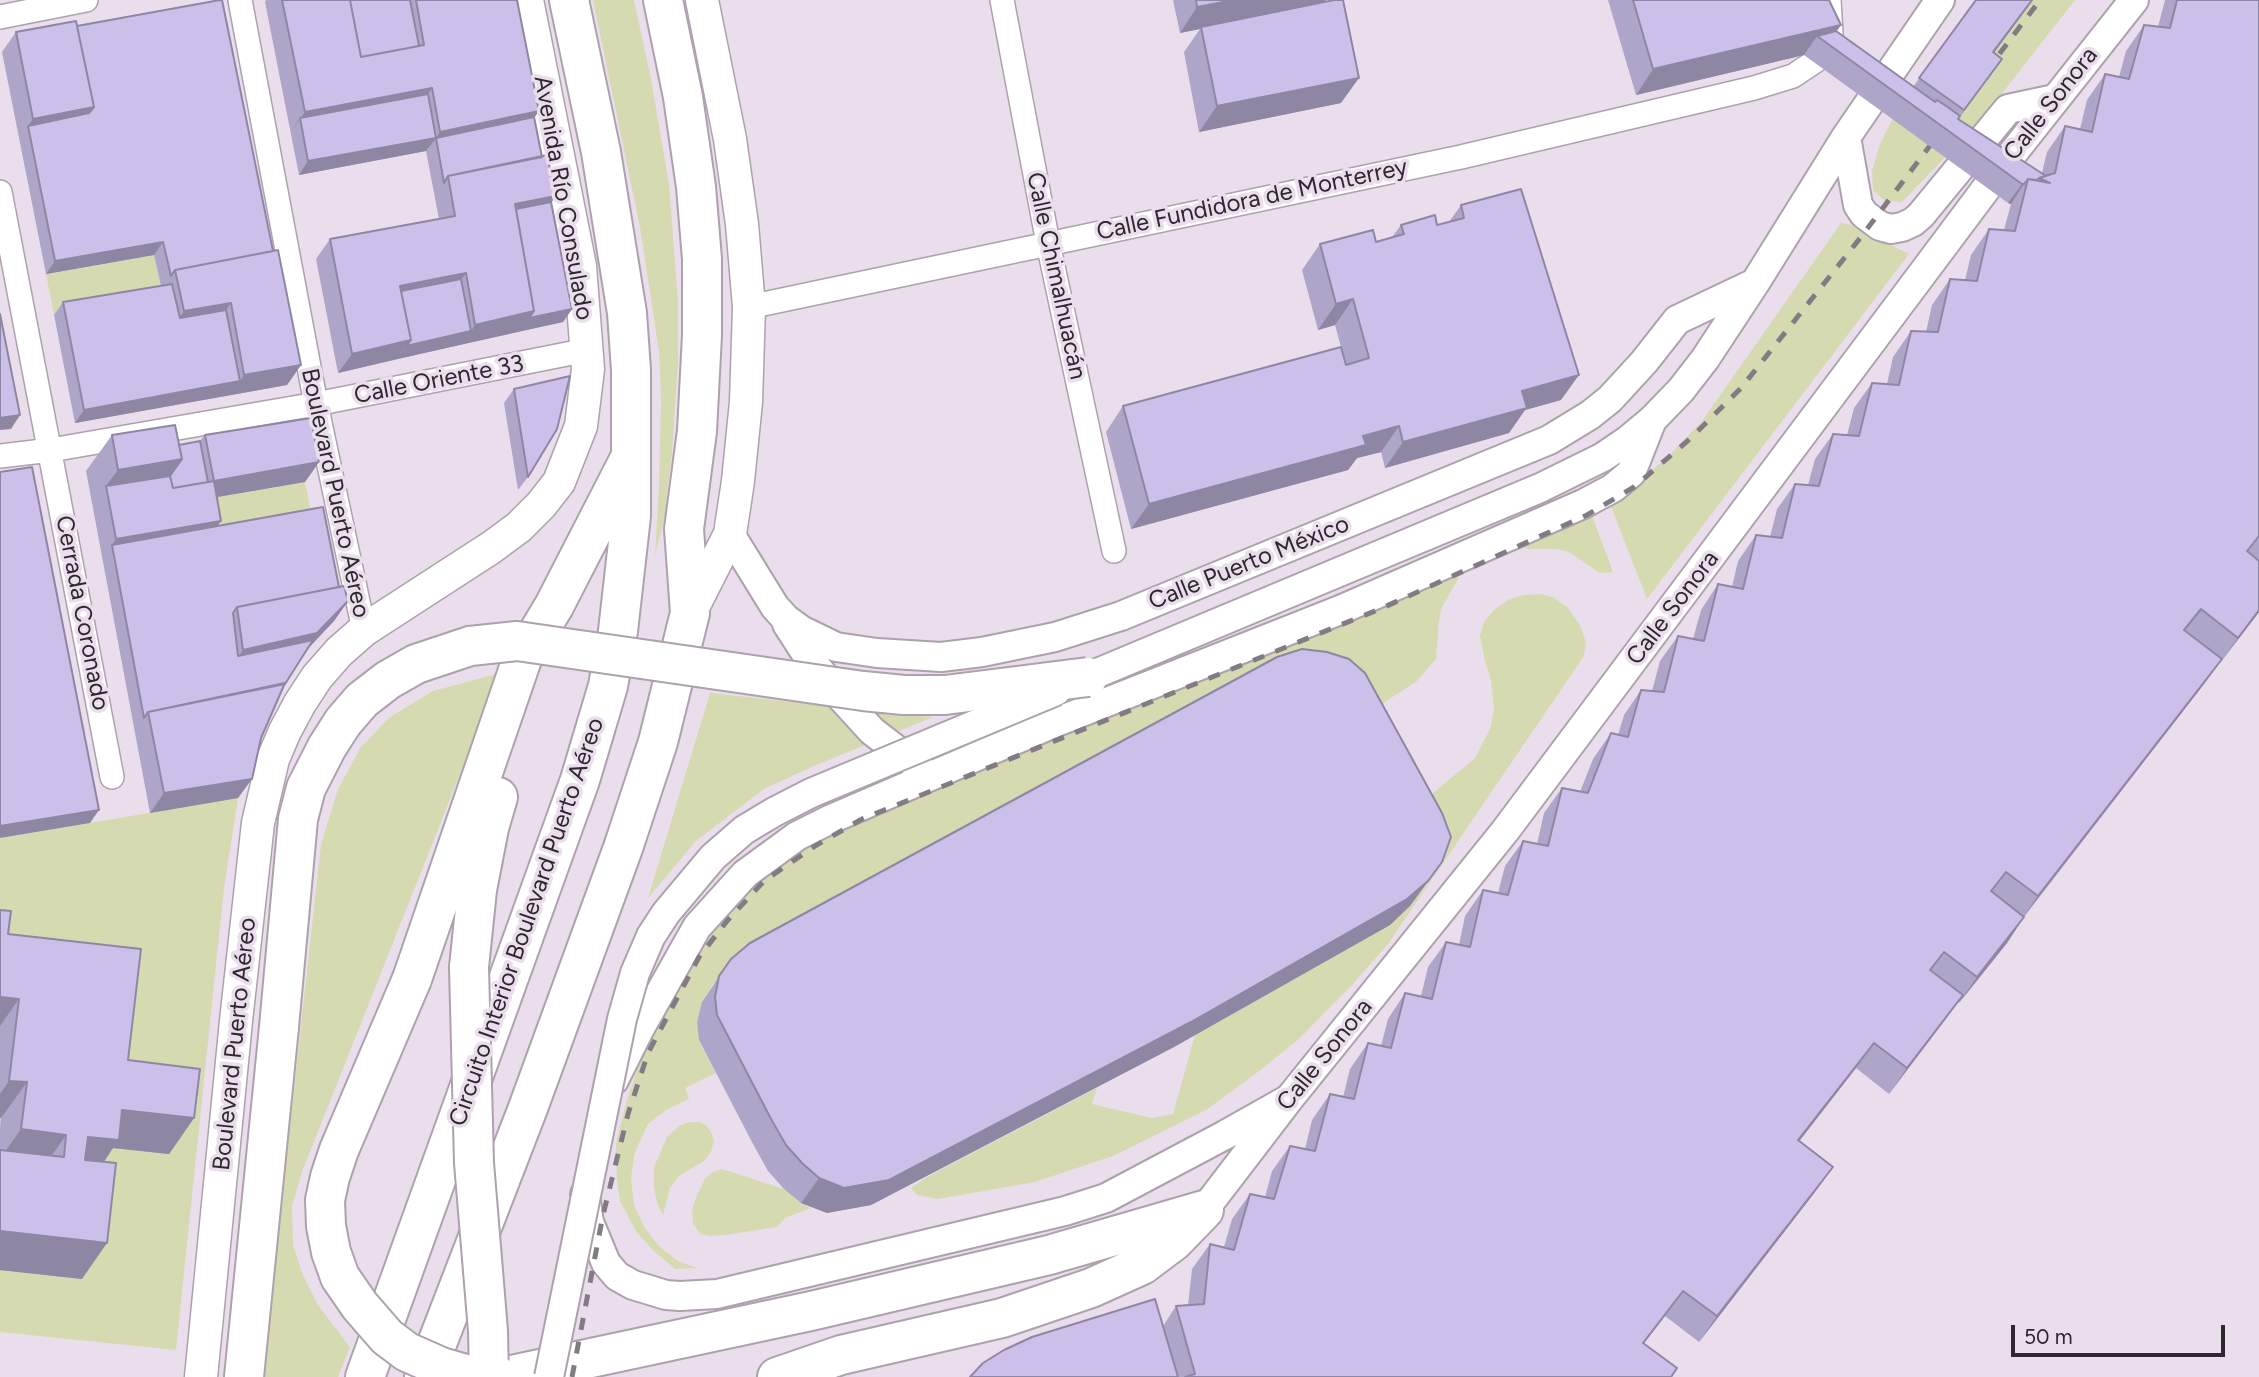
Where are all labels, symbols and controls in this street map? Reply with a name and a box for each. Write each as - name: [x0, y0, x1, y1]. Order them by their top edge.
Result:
- street label: Calle Sonora: [1998, 42, 2104, 166]
- street label: Avenida Río Consulado: [527, 74, 599, 322]
- street label: Calle Fundidora de Monterrey: [1094, 153, 1410, 247]
- street label: Calle Chimalhuacán: [1020, 170, 1092, 382]
- street label: Calle Oriente 33: [352, 349, 526, 411]
- street label: Boulevard Puerto Aéreo: [294, 366, 376, 620]
- street label: Calle Puerto México: [1145, 510, 1353, 616]
- street label: Cerrada Coronado: [49, 513, 115, 713]
- street label: Calle Sonora: [1621, 545, 1725, 671]
- street label: Circuito Interior Boulevard Puerto Aéreo: [443, 714, 611, 1130]
- street label: Boulevard Puerto Aéreo: [207, 916, 263, 1172]
- street label: Calle Sonora: [1271, 993, 1379, 1117]
- scale bar: [2014, 1310, 2228, 1354]
- text: 50 m: [2024, 1324, 2073, 1349]

